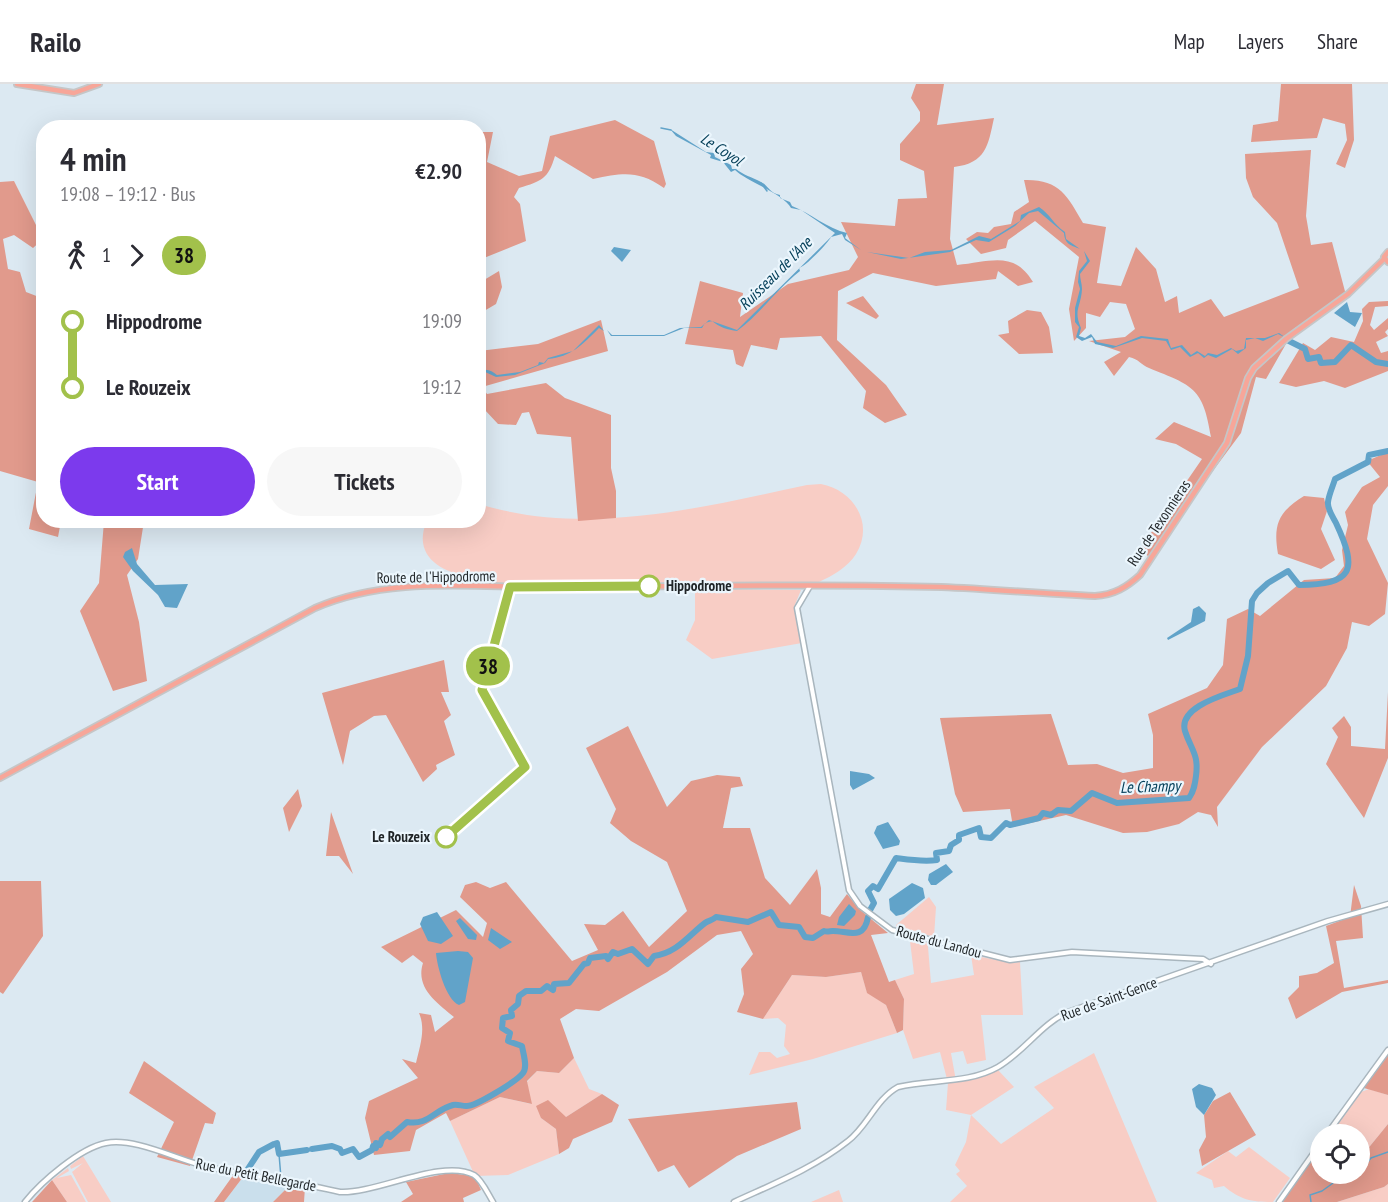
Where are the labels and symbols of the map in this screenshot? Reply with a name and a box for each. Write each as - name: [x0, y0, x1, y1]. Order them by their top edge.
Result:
- water label: Le Coyol: [697, 128, 748, 171]
- water label: Ruisseau de l'Ane: [734, 231, 817, 314]
- street label: Rue de Texonnieras: [1123, 476, 1194, 569]
- street label: Route de l'Hippodrome: [376, 566, 496, 587]
- marker: Hippodrome: [638, 575, 660, 597]
- place label: Hippodrome: [666, 576, 732, 595]
- line badge: 38: [461, 646, 515, 686]
- water label: Le Champy: [1120, 775, 1182, 797]
- marker: Le Rouzeix: [435, 826, 457, 848]
- place label: Le Rouzeix: [372, 827, 430, 846]
- street label: Route du Landou: [895, 921, 984, 962]
- street label: Rue de Saint-Gence: [1058, 972, 1159, 1025]
- street label: Rue du Petit Bellegarde: [194, 1154, 318, 1195]

